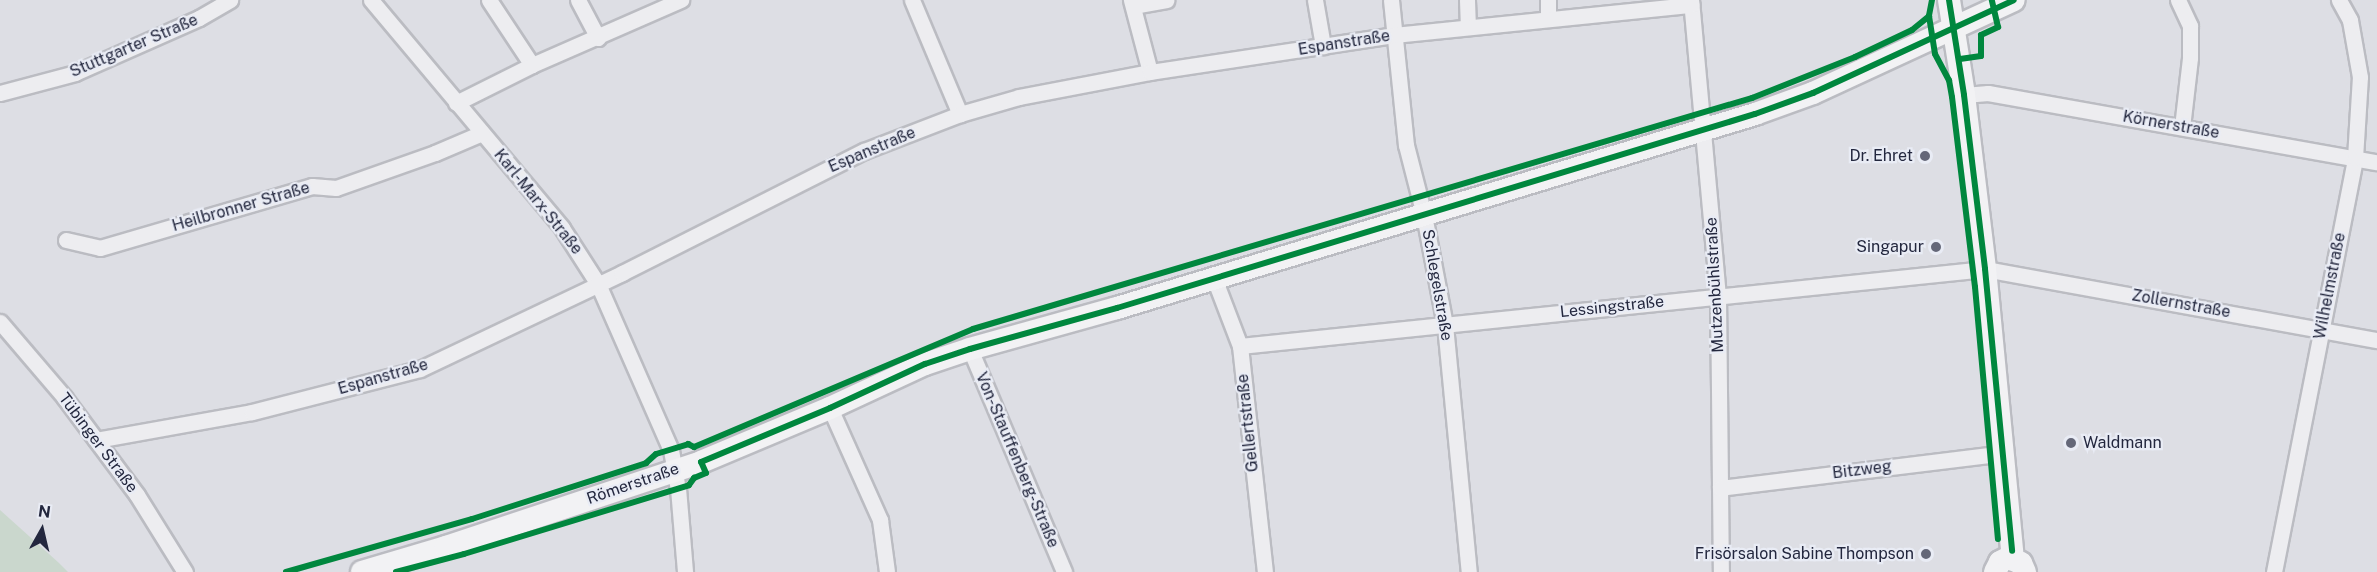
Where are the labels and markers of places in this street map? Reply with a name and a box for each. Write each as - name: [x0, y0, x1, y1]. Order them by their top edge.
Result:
- place label: Dr. Ehret: [1849, 146, 1913, 166]
- marker: Dr. Ehret: [1918, 149, 1932, 163]
- place label: Singapur: [1856, 237, 1924, 257]
- marker: Singapur: [1929, 240, 1943, 254]
- place label: Waldmann: [2083, 433, 2162, 453]
- marker: Waldmann: [2064, 436, 2078, 450]
- place label: Frisörsalon Sabine Thompson: [1695, 544, 1914, 564]
- marker: Frisörsalon Sabine Thompson: [1919, 547, 1933, 561]

